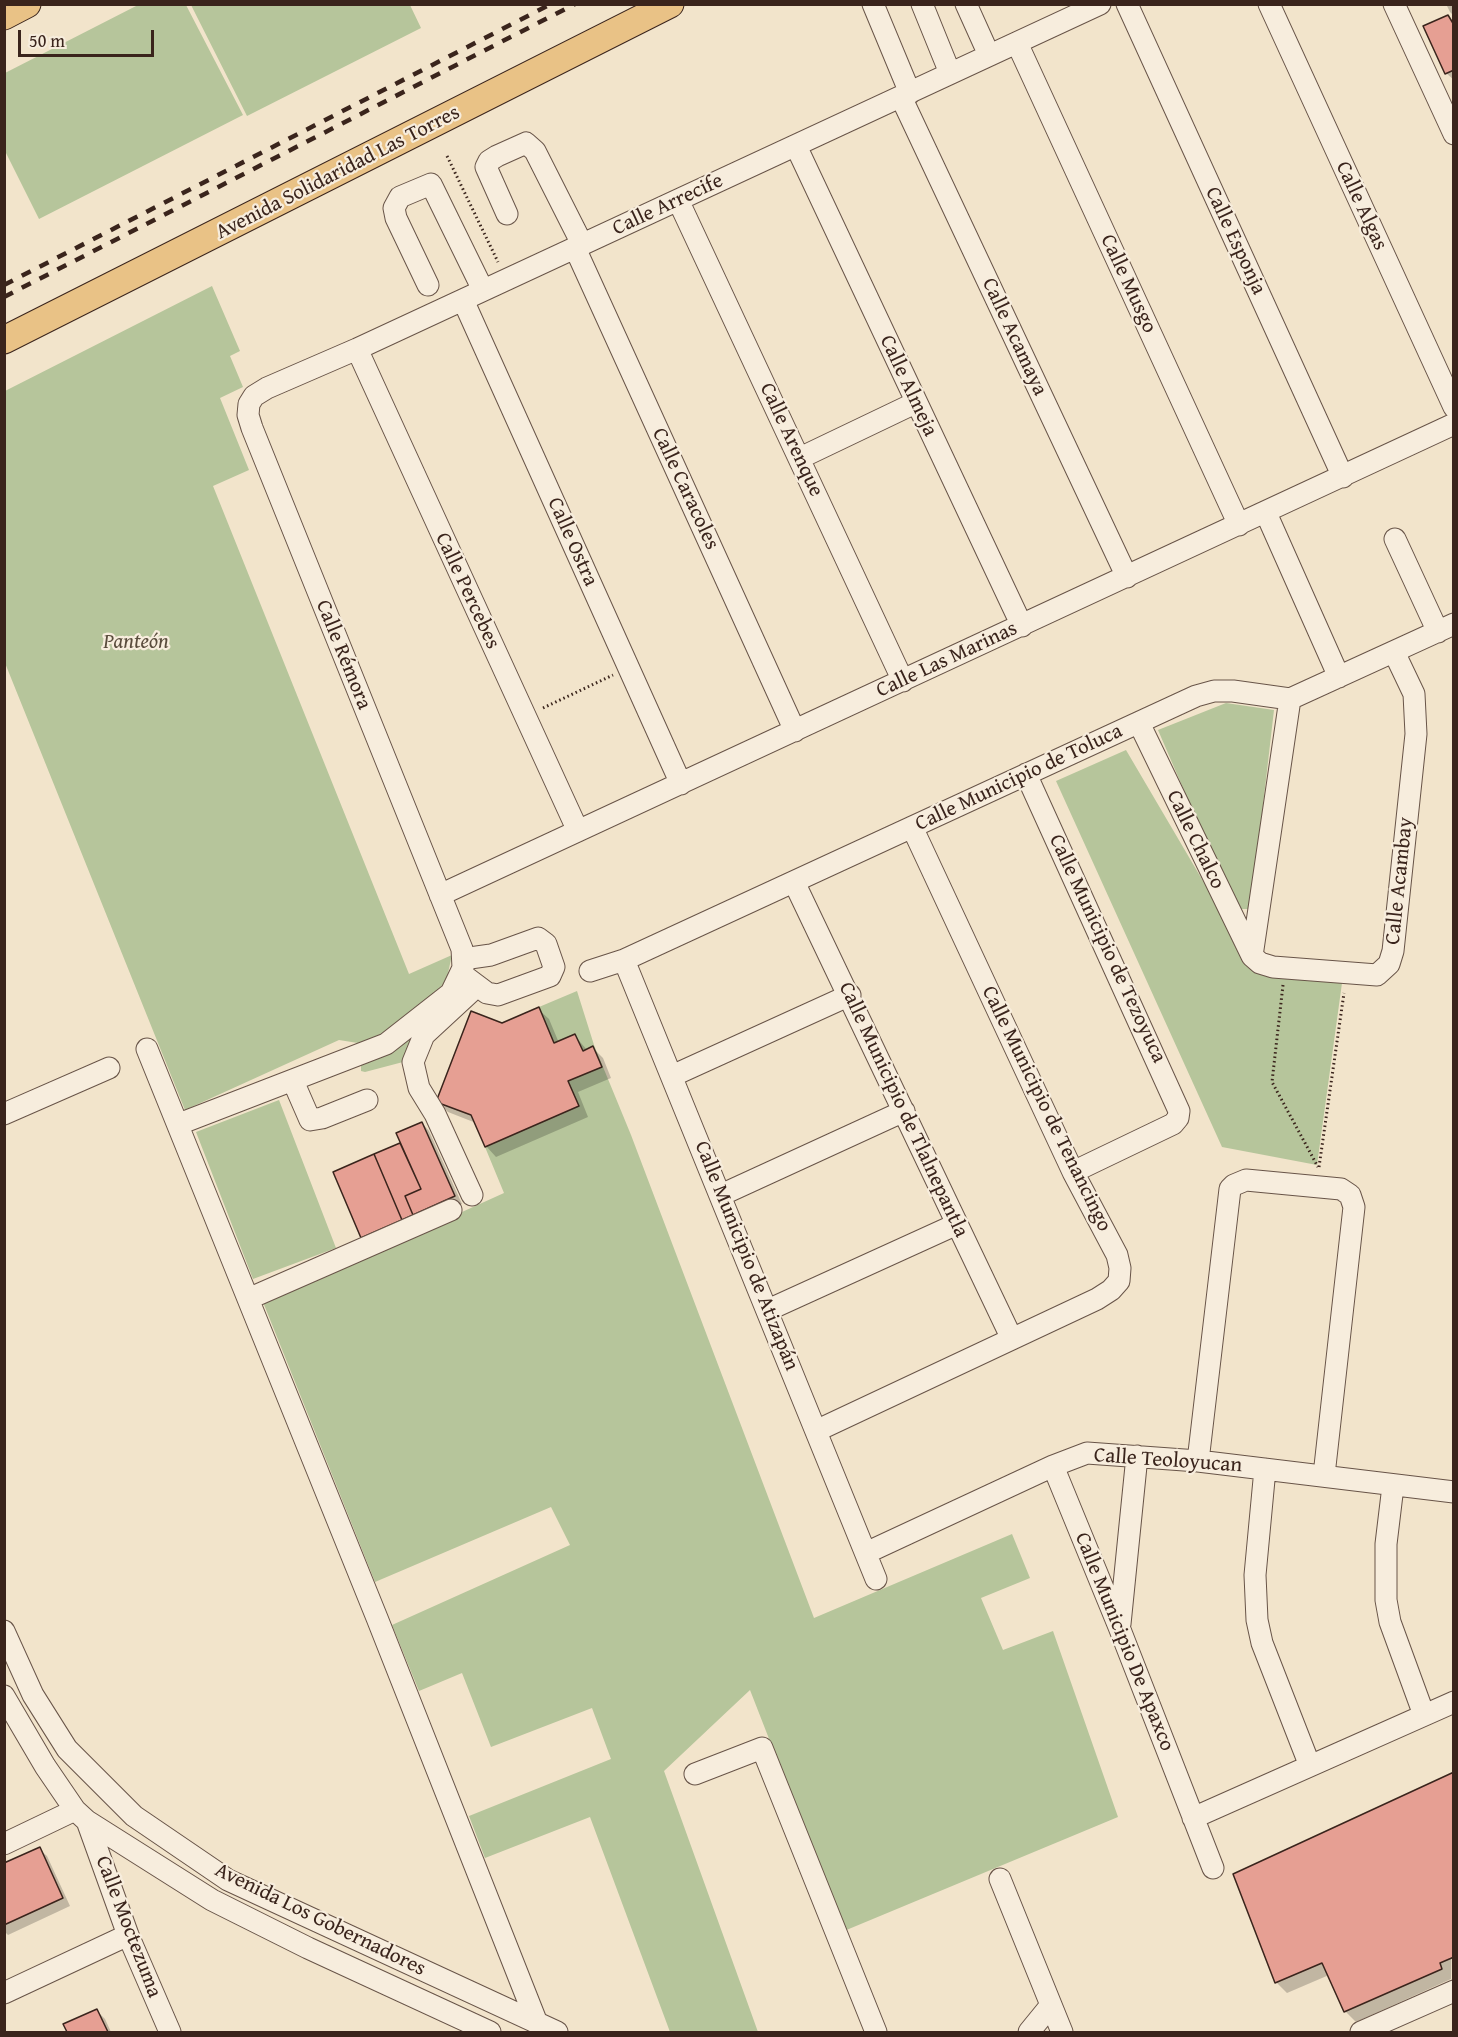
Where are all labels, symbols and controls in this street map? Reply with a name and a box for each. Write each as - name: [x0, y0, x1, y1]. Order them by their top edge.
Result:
- scale bar: [21, 18, 158, 56]
- text: 50 m: [29, 27, 65, 54]
- street label: Avenida Solidaridad Las Torres: [212, 100, 464, 246]
- street label: Calle Algas: [1330, 158, 1392, 254]
- street label: Calle Arrecife: [609, 168, 727, 242]
- street label: Calle Esponja: [1199, 183, 1271, 299]
- street label: Calle Musgo: [1094, 231, 1162, 337]
- street label: Calle Acamaya: [976, 274, 1052, 400]
- street label: Calle Almeja: [874, 331, 942, 441]
- street label: Calle Arenque: [754, 379, 828, 501]
- street label: Calle Caracoles: [646, 424, 724, 554]
- street label: Calle Ostra: [541, 494, 603, 590]
- street label: Calle Percebes: [429, 529, 505, 653]
- street label: Calle Rémora: [310, 597, 376, 713]
- street label: Calle Las Marinas: [873, 616, 1021, 704]
- park label: Panteón: [103, 630, 169, 656]
- street label: Calle Municipio de Toluca: [911, 719, 1127, 837]
- street label: Calle Chalco: [1160, 787, 1230, 893]
- street label: Calle Acambay: [1381, 816, 1419, 946]
- street label: Calle Municipio de Tezoyuca: [1043, 831, 1171, 1067]
- street label: Calle Municipio de Tlalnepantla: [833, 978, 973, 1242]
- street label: Calle Municipio de Tenancingo: [976, 982, 1116, 1236]
- street label: Calle Municipio de Atizapán: [688, 1137, 804, 1375]
- street label: Calle Teoloyucan: [1093, 1443, 1243, 1479]
- street label: Calle Municipio De Apaxco: [1069, 1529, 1179, 1755]
- street label: Calle Moctezuma: [89, 1853, 167, 2001]
- street label: Avenida Los Gobernadores: [210, 1858, 430, 1982]

